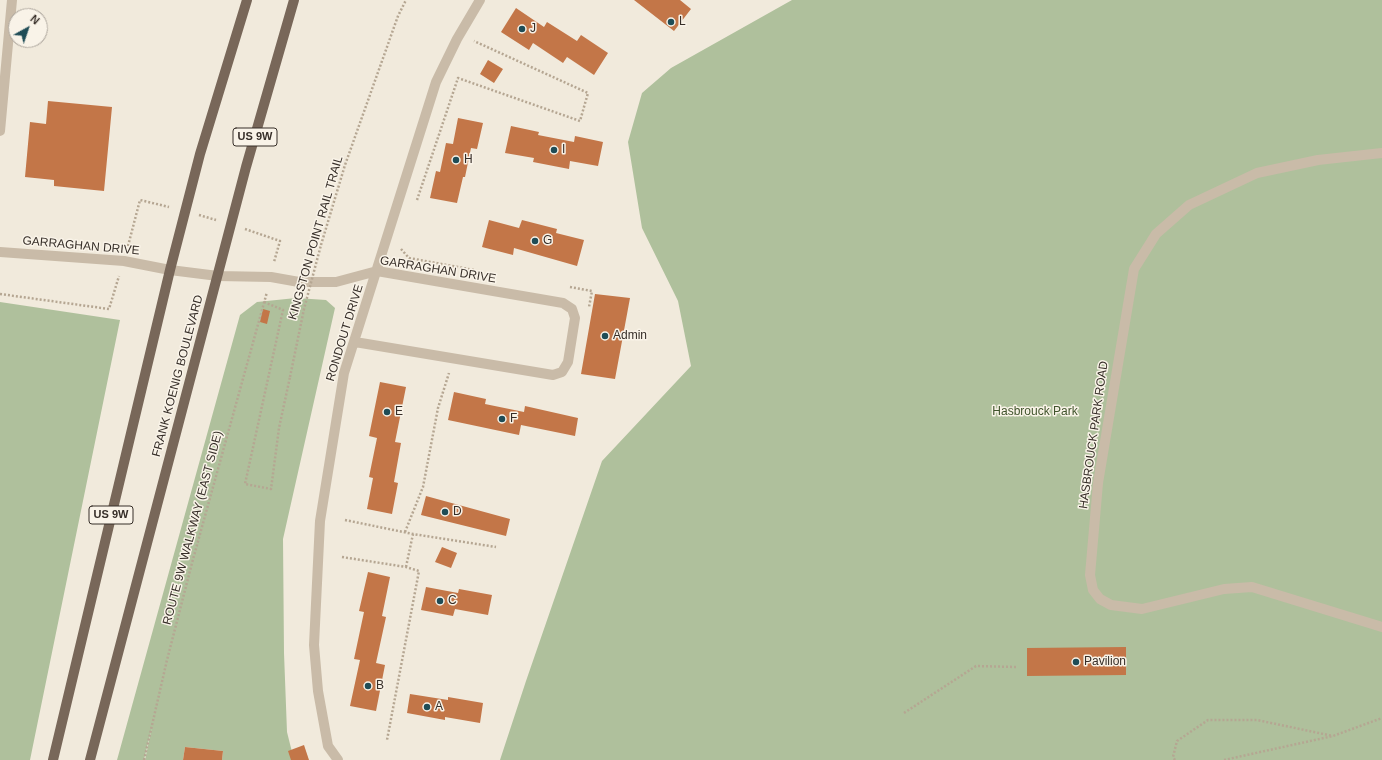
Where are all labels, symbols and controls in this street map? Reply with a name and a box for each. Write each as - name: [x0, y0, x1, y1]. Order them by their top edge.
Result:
- north arrow: [8, 8, 48, 48]
- text: N: [28, 12, 42, 27]
- place label: L: [679, 15, 686, 29]
- marker: L: [666, 17, 676, 27]
- place label: J: [530, 22, 536, 36]
- marker: J: [517, 24, 527, 34]
- road number: US 9W: [233, 128, 277, 146]
- place label: I: [562, 143, 565, 157]
- marker: I: [549, 145, 559, 155]
- place label: H: [464, 153, 473, 167]
- street label: KINGSTON POINT RAIL TRAIL: [286, 154, 346, 322]
- marker: H: [451, 155, 461, 165]
- street label: GARRAGHAN DRIVE: [22, 234, 140, 258]
- place label: G: [543, 234, 552, 248]
- marker: G: [530, 236, 540, 246]
- street label: GARRAGHAN DRIVE: [379, 254, 497, 286]
- street label: RONDOUT DRIVE: [323, 283, 367, 383]
- street label: FRANK KOENIG BOULEVARD: [149, 293, 207, 459]
- place label: Admin: [613, 329, 647, 343]
- marker: Admin: [600, 331, 610, 341]
- street label: HASBROUCK PARK ROAD: [1076, 360, 1112, 510]
- place label: E: [395, 405, 403, 419]
- park label: Hasbrouck Park: [992, 405, 1078, 419]
- marker: E: [382, 407, 392, 417]
- place label: F: [510, 412, 517, 426]
- marker: F: [497, 414, 507, 424]
- street label: ROUTE 9W WALKWAY (EAST SIDE): [160, 429, 226, 627]
- place label: D: [453, 505, 462, 519]
- road number: US 9W: [89, 506, 133, 524]
- marker: D: [440, 507, 450, 517]
- place label: C: [448, 594, 457, 608]
- marker: C: [435, 596, 445, 606]
- place label: Pavilion: [1084, 655, 1126, 669]
- marker: Pavilion: [1071, 657, 1081, 667]
- place label: B: [376, 679, 384, 693]
- marker: B: [363, 681, 373, 691]
- place label: A: [435, 700, 443, 714]
- marker: A: [422, 702, 432, 712]

